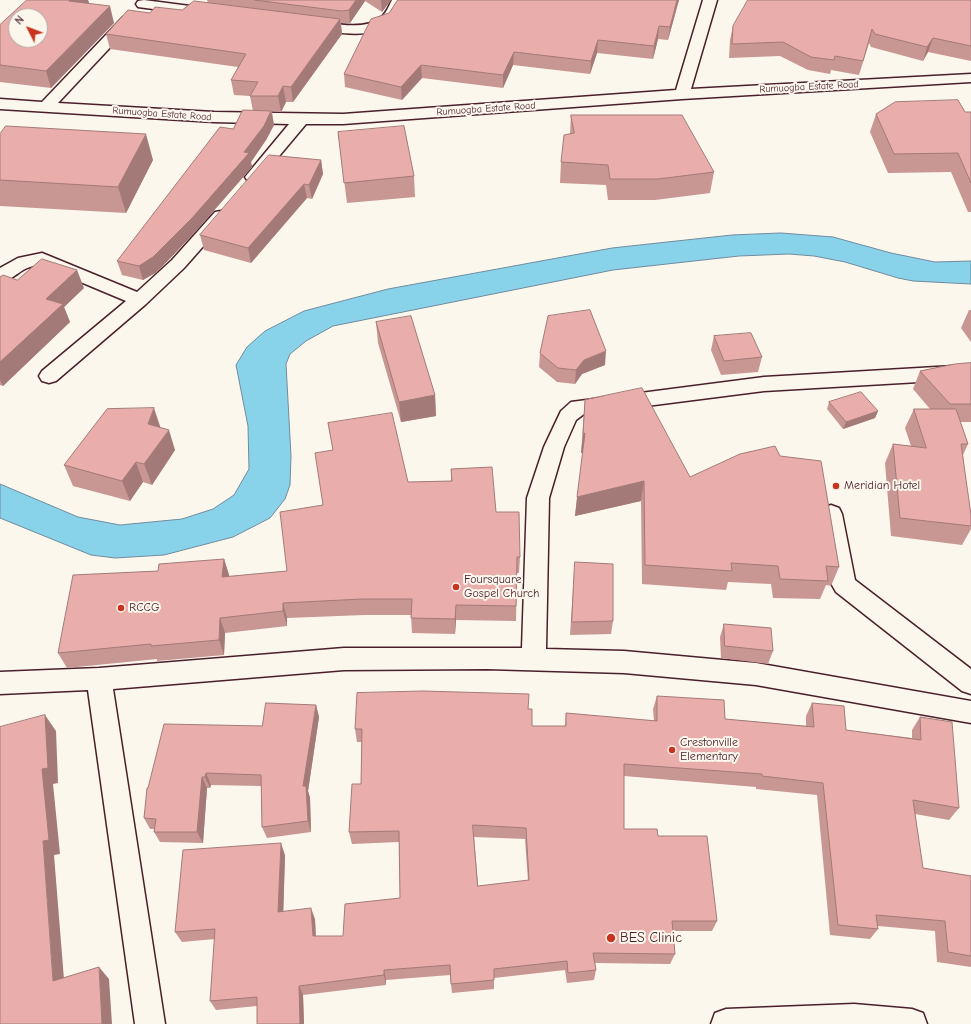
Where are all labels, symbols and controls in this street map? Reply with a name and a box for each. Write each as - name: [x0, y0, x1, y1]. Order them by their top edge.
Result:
- north arrow: [8, 8, 48, 48]
- text: N: [12, 13, 27, 27]
- street label: Rumuogba Estate Road: [759, 78, 859, 96]
- street label: Rumuogba Estate Road: [436, 100, 536, 118]
- street label: Rumuogba Estate Road: [112, 105, 212, 123]
- place label: Meridian Hotel: [844, 479, 920, 493]
- marker: Meridian Hotel: [831, 481, 841, 491]
- place label: Foursquare Gospel Church: [464, 573, 539, 601]
- marker: Foursquare Gospel Church: [451, 582, 461, 592]
- place label: RCCG: [129, 601, 159, 615]
- marker: RCCG: [116, 603, 126, 613]
- place label: Crestonville Elementary: [680, 736, 738, 764]
- marker: Crestonville Elementary: [667, 745, 677, 755]
- place label: BES Clinic: [620, 930, 682, 946]
- marker: BES Clinic: [605, 932, 617, 944]

